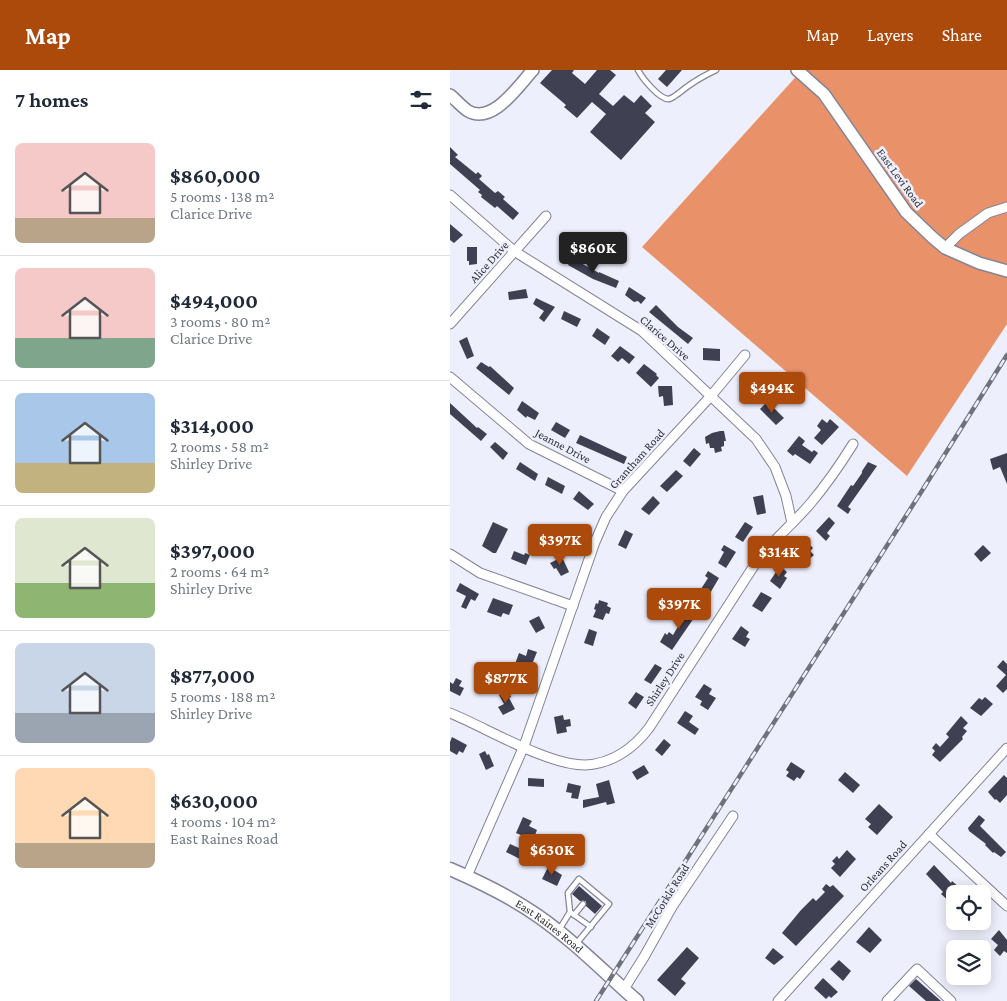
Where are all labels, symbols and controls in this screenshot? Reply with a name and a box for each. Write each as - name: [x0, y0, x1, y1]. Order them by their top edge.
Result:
- text: Map: [25, 22, 71, 49]
- text: Map: [806, 25, 839, 45]
- text: Layers: [867, 25, 914, 45]
- text: Share: [942, 25, 982, 45]
- icon: filters: [407, 86, 435, 114]
- text: 7 homes: [15, 88, 88, 112]
- street label: East Levi Road: [874, 146, 926, 211]
- icon: home: [55, 163, 115, 223]
- text: $860,000: [170, 164, 260, 188]
- text: 5 rooms · 138 m²: [170, 188, 274, 205]
- text: Clarice Drive: [170, 205, 252, 222]
- pin: $860K: [558, 232, 628, 274]
- street label: Alice Drive: [467, 238, 511, 286]
- text: $860K: [570, 239, 616, 256]
- icon: home: [55, 288, 115, 348]
- text: $494,000: [170, 289, 258, 313]
- street label: Clarice Drive: [637, 312, 693, 364]
- text: 3 rooms · 80 m²: [170, 313, 271, 330]
- text: Clarice Drive: [170, 330, 252, 347]
- pin: $494K: [737, 372, 807, 414]
- text: $494K: [750, 379, 794, 396]
- icon: home: [55, 413, 115, 473]
- text: $314,000: [170, 414, 254, 438]
- street label: Jeanne Drive: [532, 425, 593, 466]
- street label: Grantham Road: [606, 426, 668, 492]
- text: 2 rooms · 58 m²: [170, 438, 269, 455]
- text: Shirley Drive: [170, 455, 252, 472]
- pin: $397K: [525, 524, 595, 566]
- text: $397K: [539, 531, 581, 548]
- pin: $314K: [744, 536, 814, 578]
- icon: home: [55, 538, 115, 598]
- text: $397,000: [170, 539, 255, 563]
- text: $314K: [759, 543, 799, 560]
- text: 2 rooms · 64 m²: [170, 563, 269, 580]
- text: Shirley Drive: [170, 580, 252, 597]
- pin: $397K: [644, 588, 714, 630]
- text: $397K: [658, 595, 700, 612]
- street label: Shirley Drive: [642, 649, 688, 709]
- pin: $877K: [471, 662, 541, 704]
- icon: home: [55, 663, 115, 723]
- text: $877,000: [170, 664, 255, 688]
- text: $877K: [485, 669, 527, 686]
- text: 5 rooms · 188 m²: [170, 688, 275, 705]
- text: Shirley Drive: [170, 705, 252, 722]
- icon: home: [55, 788, 115, 848]
- text: $630,000: [170, 789, 258, 813]
- text: 4 rooms · 104 m²: [170, 813, 276, 830]
- text: East Raines Road: [170, 830, 278, 847]
- pin: $630K: [517, 834, 587, 876]
- street label: Orleans Road: [856, 837, 910, 894]
- text: $630K: [530, 841, 574, 858]
- street label: McCorkle Road: [642, 861, 693, 931]
- map controls: [946, 885, 991, 985]
- button: locate: [946, 885, 991, 930]
- street label: East Raines Road: [513, 896, 587, 956]
- button: layers: [946, 940, 991, 985]

